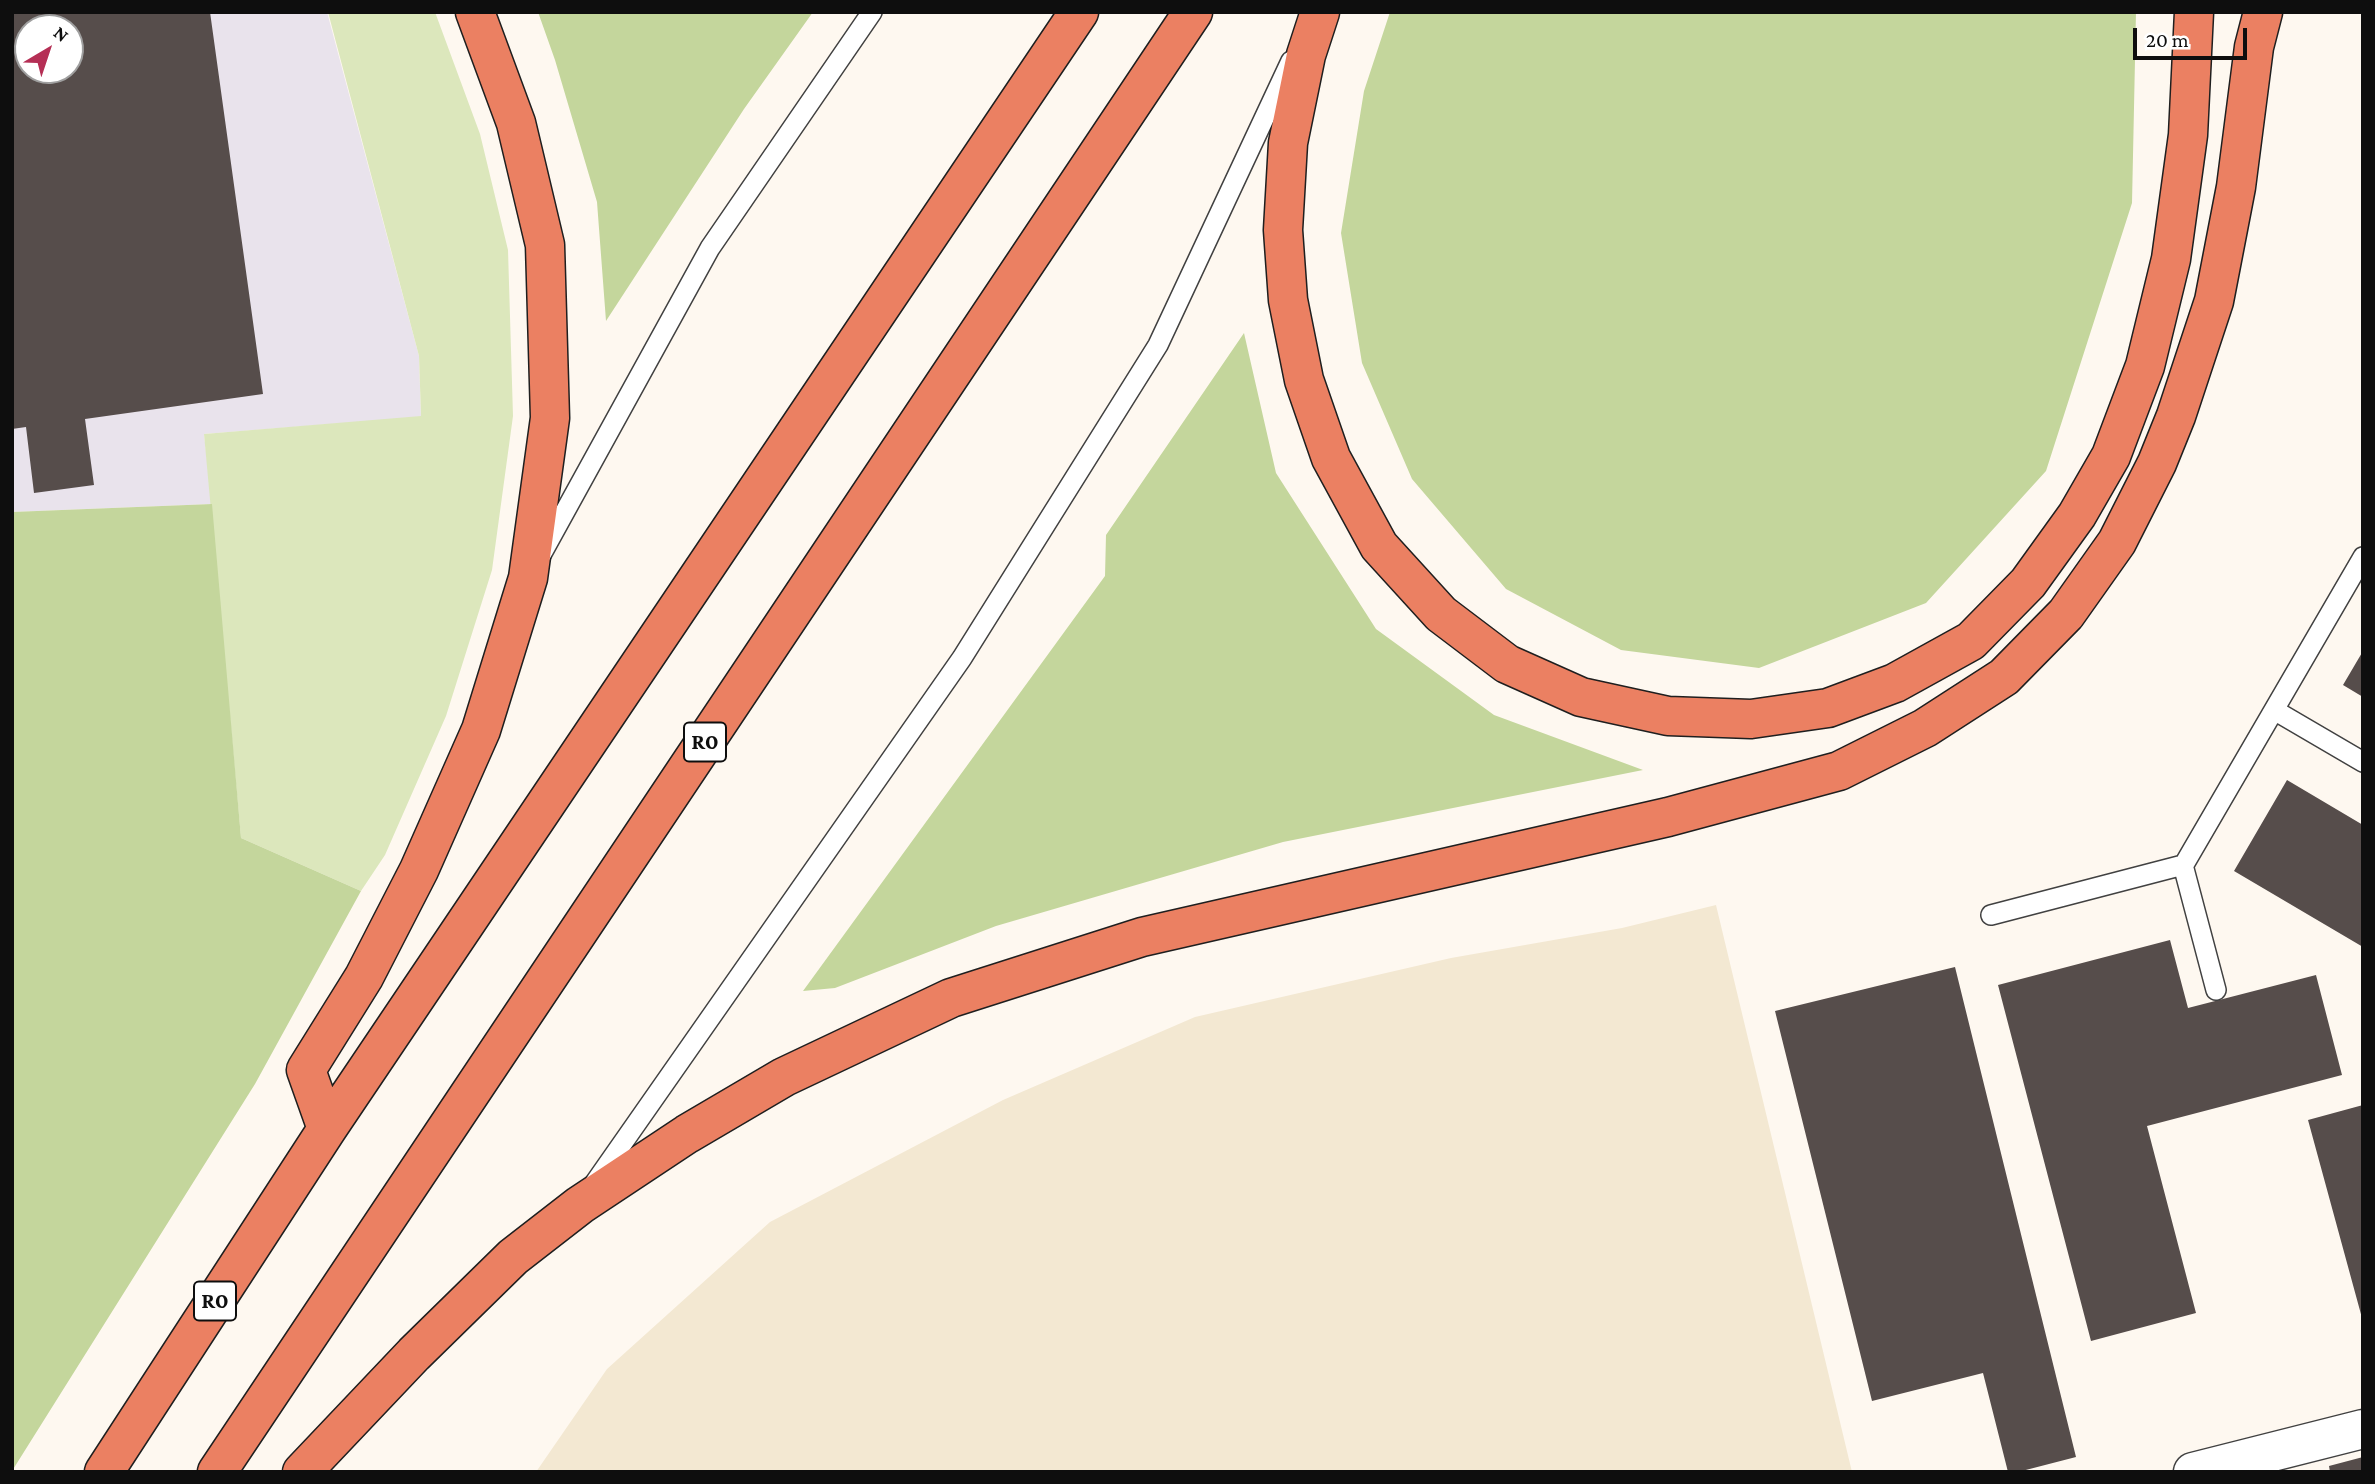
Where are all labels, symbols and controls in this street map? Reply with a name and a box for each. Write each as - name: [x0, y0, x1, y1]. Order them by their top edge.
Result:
- north arrow: [14, 14, 84, 84]
- scale bar: [2137, 14, 2251, 58]
- text: N: [50, 22, 73, 46]
- text: 20 m: [2146, 28, 2189, 52]
- road number: R0: [684, 722, 726, 762]
- road number: R0: [194, 1282, 236, 1320]

